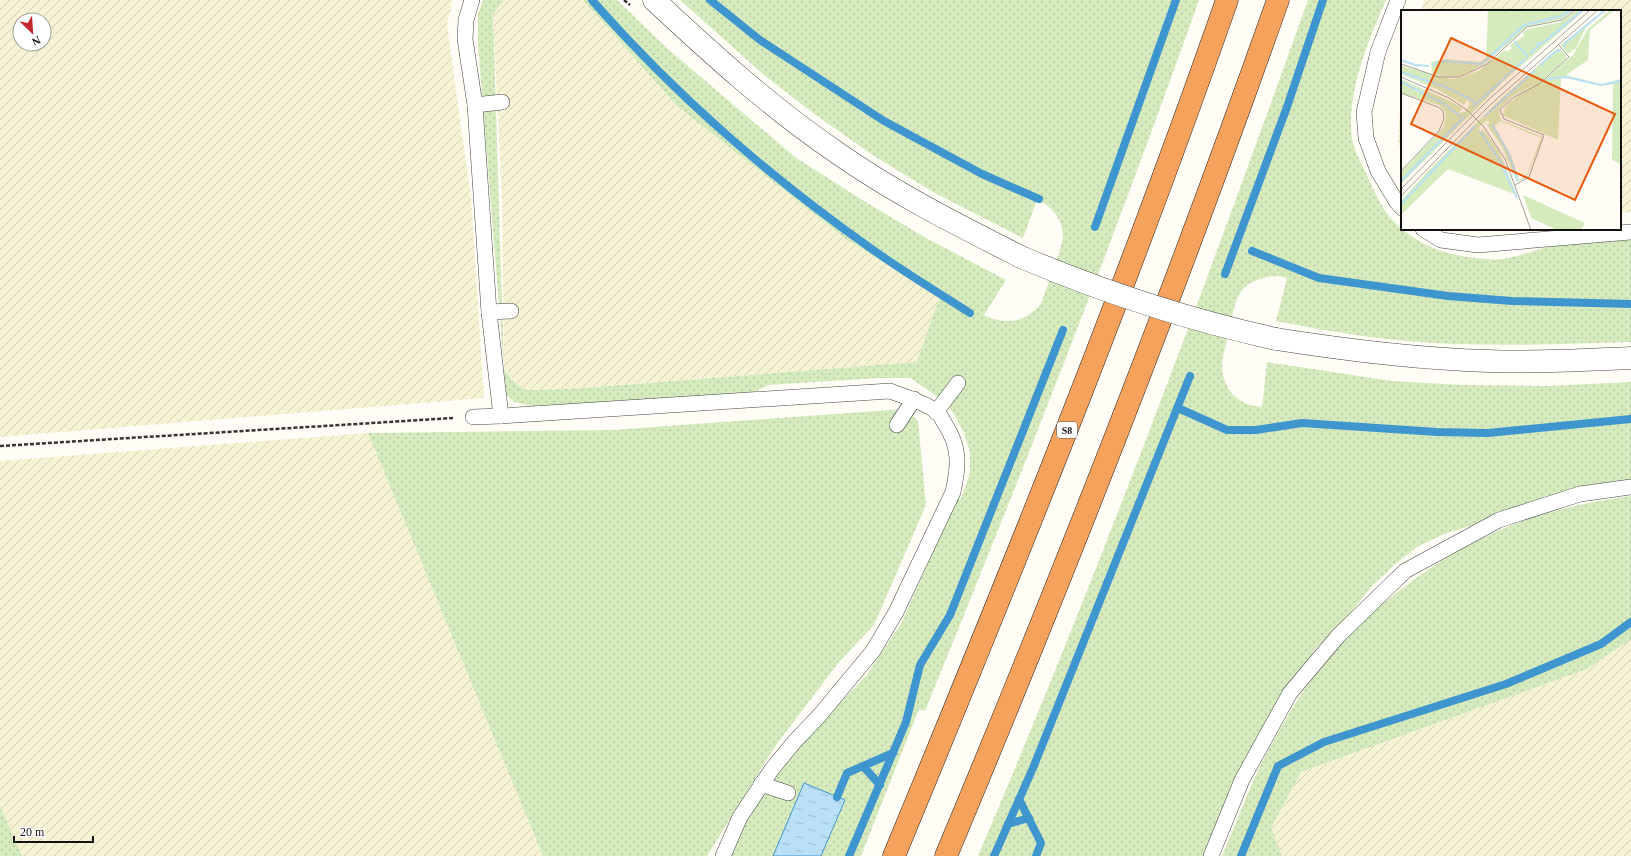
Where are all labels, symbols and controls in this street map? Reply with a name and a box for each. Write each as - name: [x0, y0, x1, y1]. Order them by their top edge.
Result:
- inset map: [1401, 10, 1621, 230]
- north arrow: [12, 12, 52, 52]
- text: N: [30, 34, 42, 48]
- road number: S8: [1057, 422, 1077, 438]
- scale bar: [14, 818, 93, 844]
- text: 20 m: [20, 825, 45, 839]

